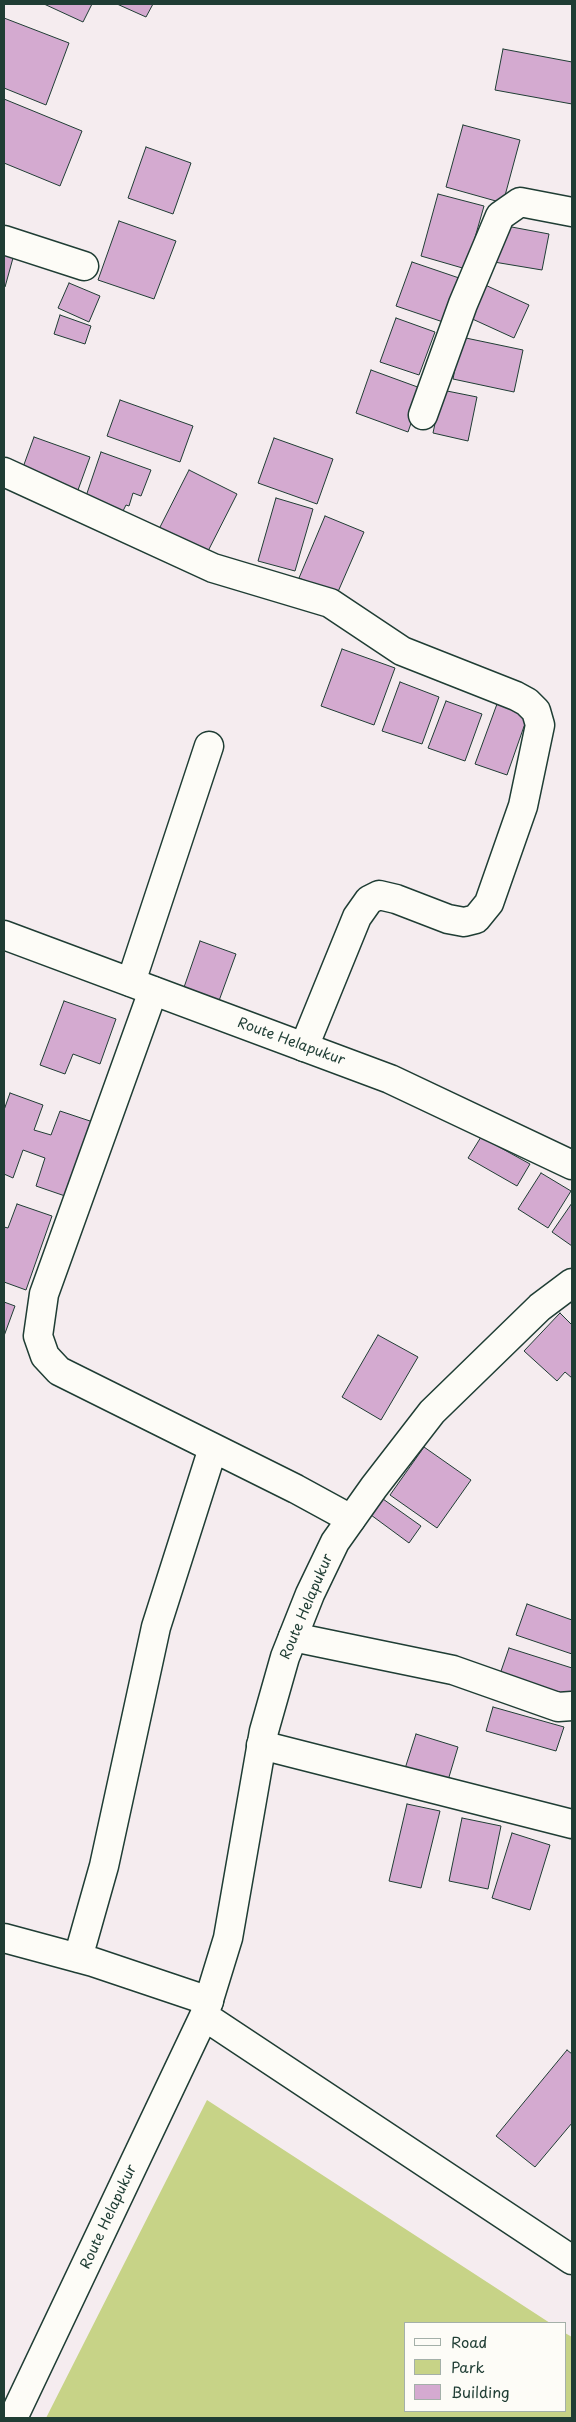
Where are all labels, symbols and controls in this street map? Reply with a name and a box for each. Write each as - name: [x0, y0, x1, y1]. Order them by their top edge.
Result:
- street label: Route Helapukur: [235, 1015, 347, 1069]
- street label: Route Helapukur: [277, 1552, 337, 1662]
- street label: Route Helapukur: [77, 2162, 141, 2272]
- legend: [404, 2322, 566, 2412]
- text: Road: [451, 2330, 487, 2353]
- text: Park: [451, 2355, 485, 2378]
- text: Building: [451, 2380, 510, 2403]

